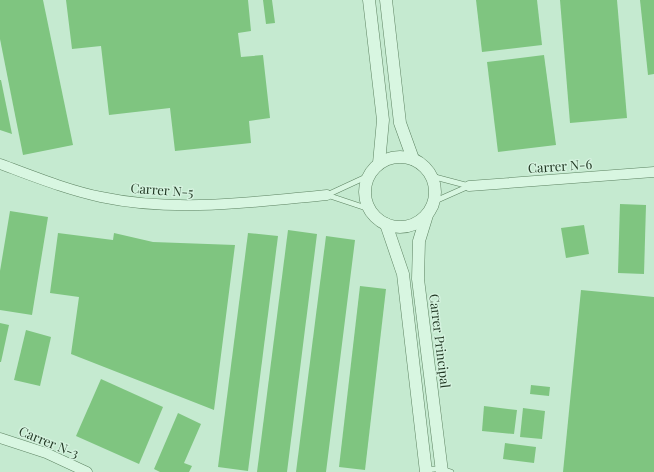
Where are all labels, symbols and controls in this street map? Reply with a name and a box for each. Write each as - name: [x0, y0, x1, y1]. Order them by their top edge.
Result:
- street label: Carrer N-6: [527, 155, 593, 176]
- street label: Carrer N-5: [130, 179, 194, 200]
- street label: Carrer Principal: [426, 293, 455, 389]
- street label: Carrer N-3: [17, 422, 82, 461]

